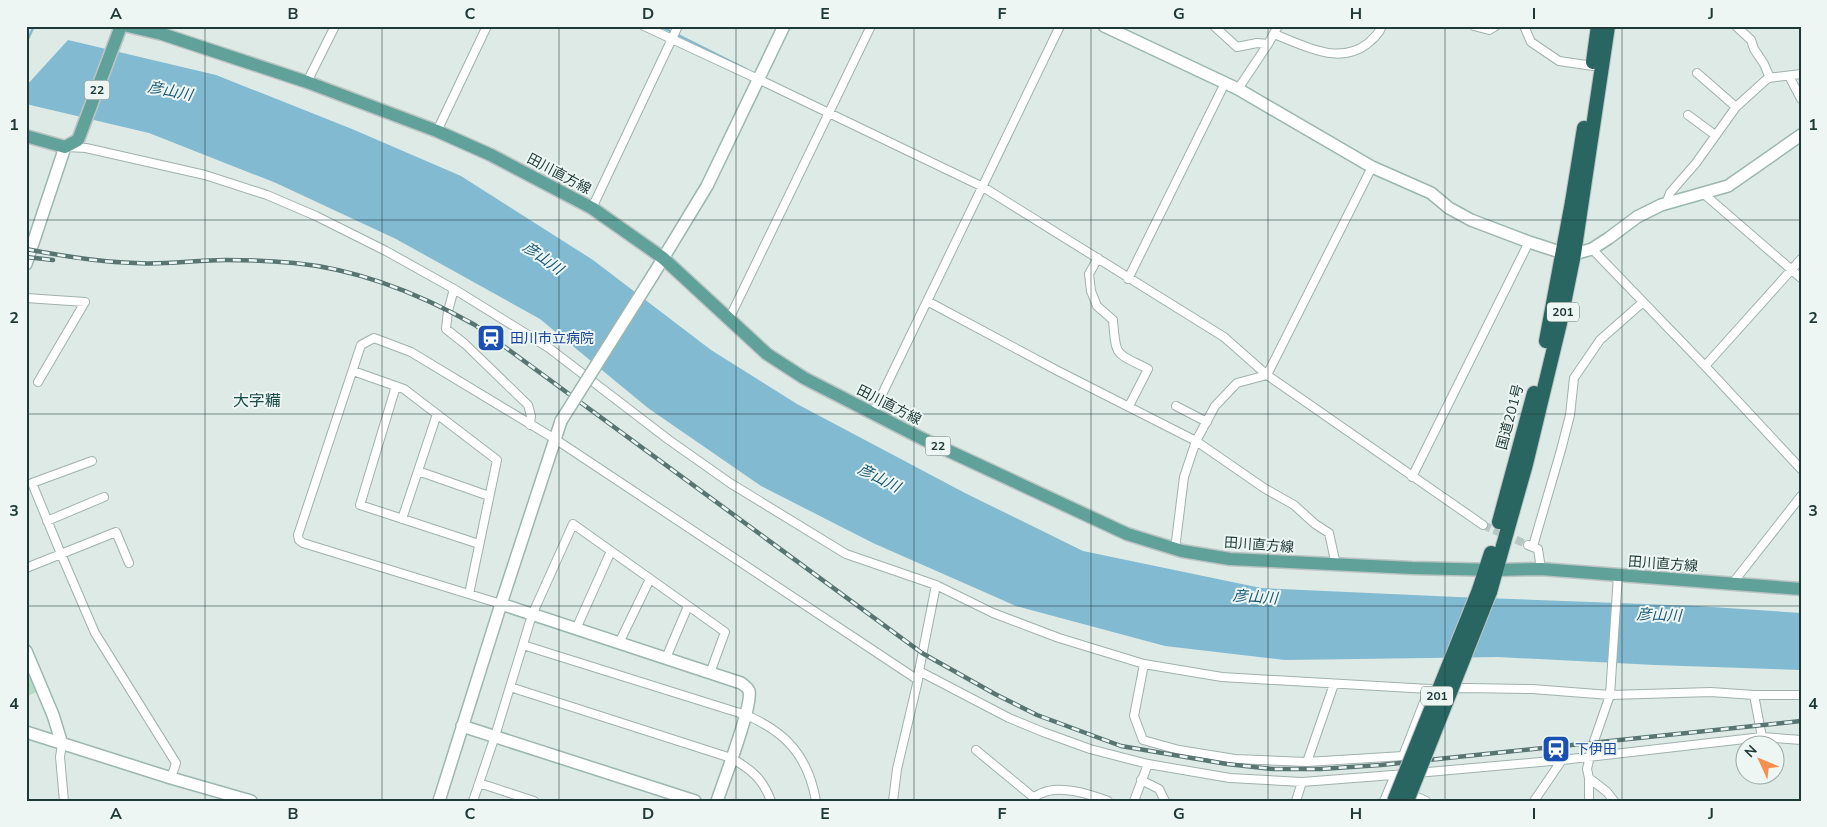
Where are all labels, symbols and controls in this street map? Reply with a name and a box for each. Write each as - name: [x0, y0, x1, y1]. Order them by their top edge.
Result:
- text: A: [110, 3, 122, 25]
- text: B: [287, 3, 299, 25]
- text: C: [465, 3, 476, 25]
- text: D: [642, 3, 654, 25]
- text: E: [820, 3, 830, 25]
- text: F: [998, 3, 1007, 25]
- text: G: [1173, 3, 1185, 25]
- text: H: [1350, 3, 1362, 25]
- text: I: [1532, 3, 1536, 25]
- text: J: [1707, 3, 1714, 25]
- water label: 彦山川: [146, 77, 196, 105]
- road number: 22: [84, 80, 110, 100]
- text: 1: [9, 114, 19, 136]
- text: 1: [1808, 114, 1818, 136]
- street label: 田川直方線: [524, 149, 594, 199]
- water label: 彦山川: [519, 237, 569, 280]
- road number: 201: [1547, 302, 1579, 322]
- text: 2: [9, 307, 19, 329]
- text: 2: [1808, 307, 1818, 329]
- station icon: 田川市立病院: [476, 323, 506, 353]
- place label: 田川市立病院: [510, 329, 594, 348]
- street label: 田川直方線: [854, 381, 924, 429]
- street label: 国道201号: [1492, 382, 1528, 452]
- district label: 大字糒: [233, 390, 281, 412]
- road number: 22: [926, 436, 950, 456]
- water label: 彦山川: [854, 459, 905, 498]
- text: 3: [9, 500, 19, 522]
- text: 3: [1808, 500, 1818, 522]
- street label: 田川直方線: [1223, 533, 1295, 557]
- street label: 田川直方線: [1627, 552, 1699, 576]
- water label: 彦山川: [1232, 585, 1280, 609]
- water label: 彦山川: [1636, 604, 1684, 626]
- road number: 201: [1421, 686, 1453, 706]
- text: 4: [9, 693, 19, 715]
- text: 4: [1808, 693, 1818, 715]
- station icon: 下伊田: [1541, 734, 1571, 764]
- north arrow: [1734, 734, 1784, 784]
- place label: 下伊田: [1575, 740, 1617, 759]
- text: N: [1741, 741, 1761, 762]
- text: A: [110, 803, 122, 825]
- text: B: [287, 803, 299, 825]
- text: C: [465, 803, 476, 825]
- text: D: [642, 803, 654, 825]
- text: E: [820, 803, 830, 825]
- text: F: [998, 803, 1007, 825]
- text: G: [1173, 803, 1185, 825]
- text: H: [1350, 803, 1362, 825]
- text: I: [1532, 803, 1536, 825]
- text: J: [1707, 803, 1714, 825]

